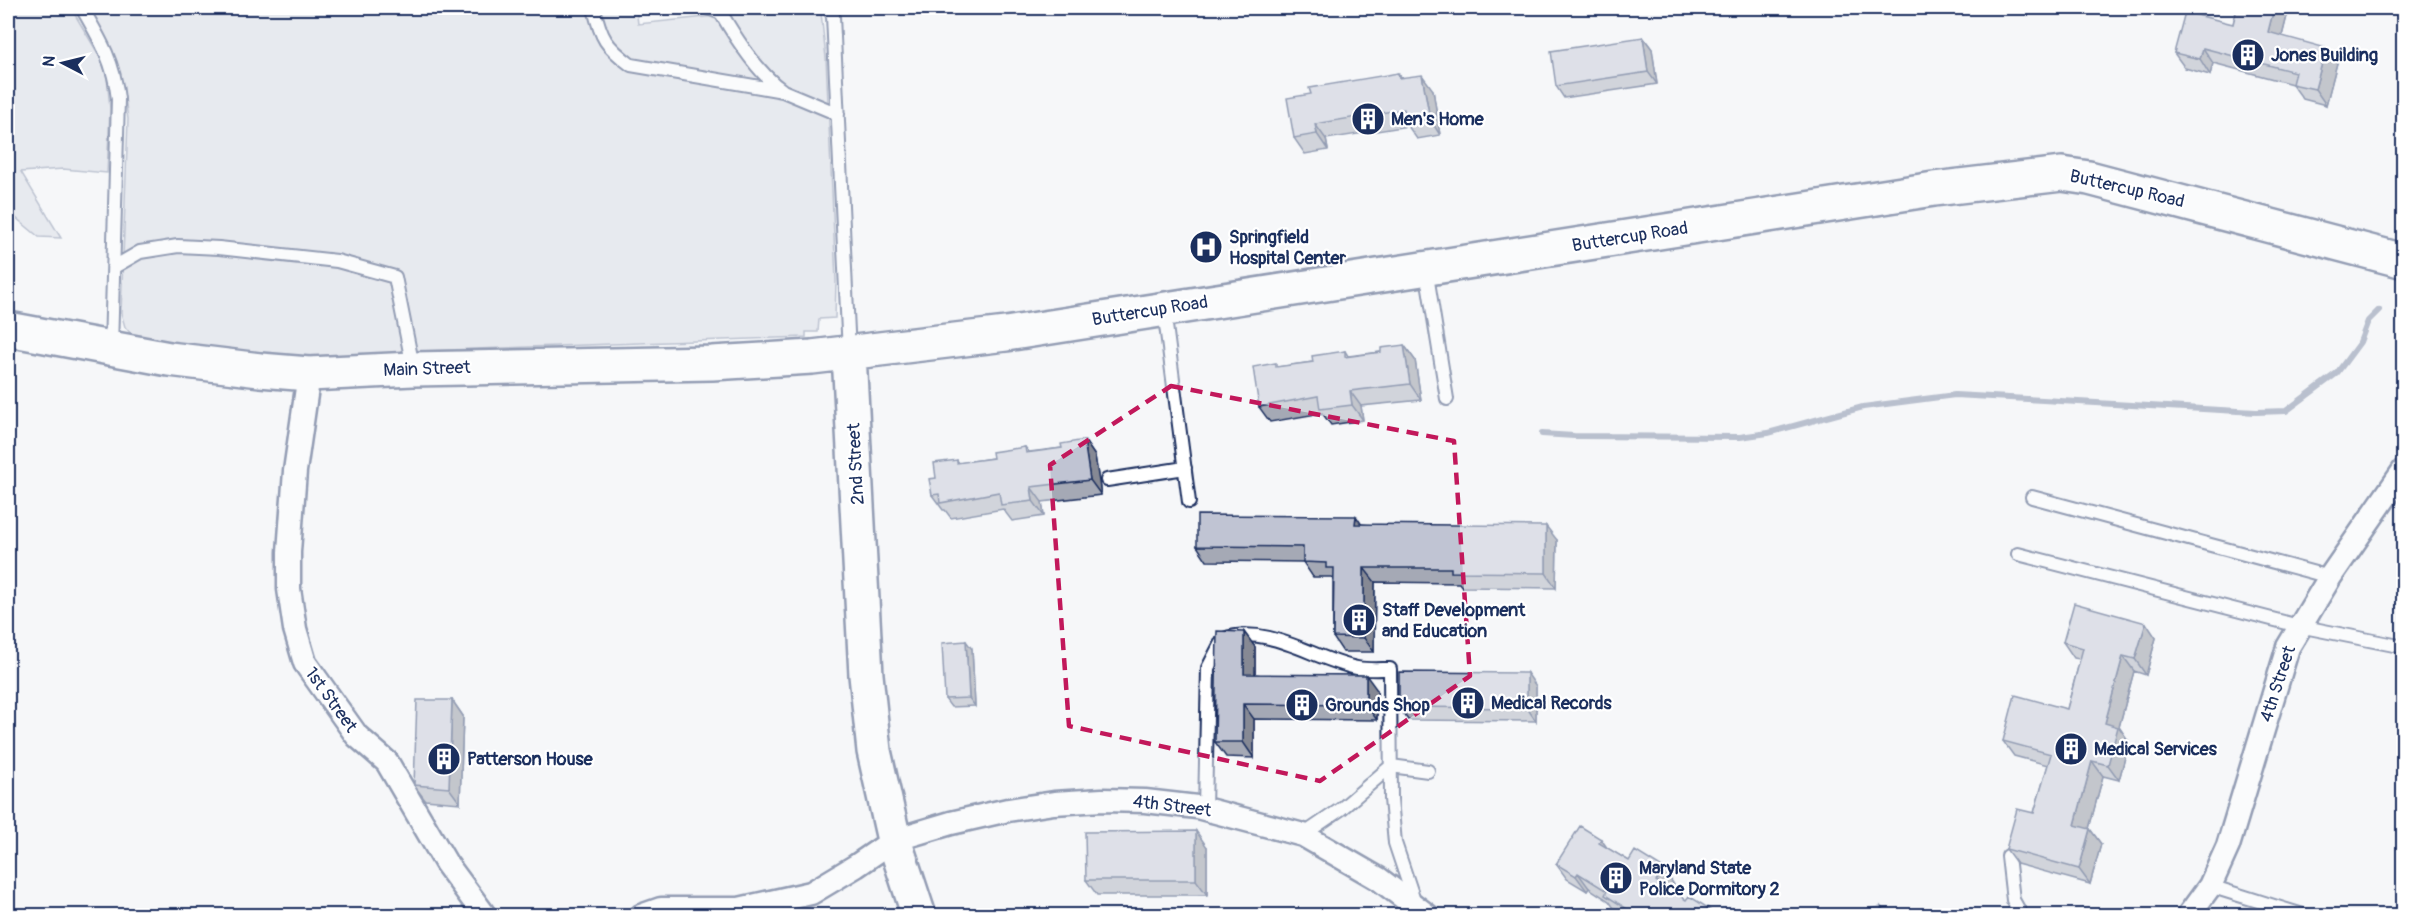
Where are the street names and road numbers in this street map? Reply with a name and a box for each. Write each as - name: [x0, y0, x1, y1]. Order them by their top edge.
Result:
- street label: Buttercup Road: [2067, 165, 2187, 213]
- street label: Buttercup Road: [1570, 216, 1690, 258]
- street label: Buttercup Road: [1090, 290, 1210, 332]
- street label: Main Street: [383, 356, 472, 382]
- street label: 2nd Street: [842, 422, 870, 505]
- street label: 4th Street: [2255, 642, 2301, 725]
- street label: 1st Street: [300, 663, 363, 738]
- street label: 4th Street: [1131, 790, 1213, 822]

